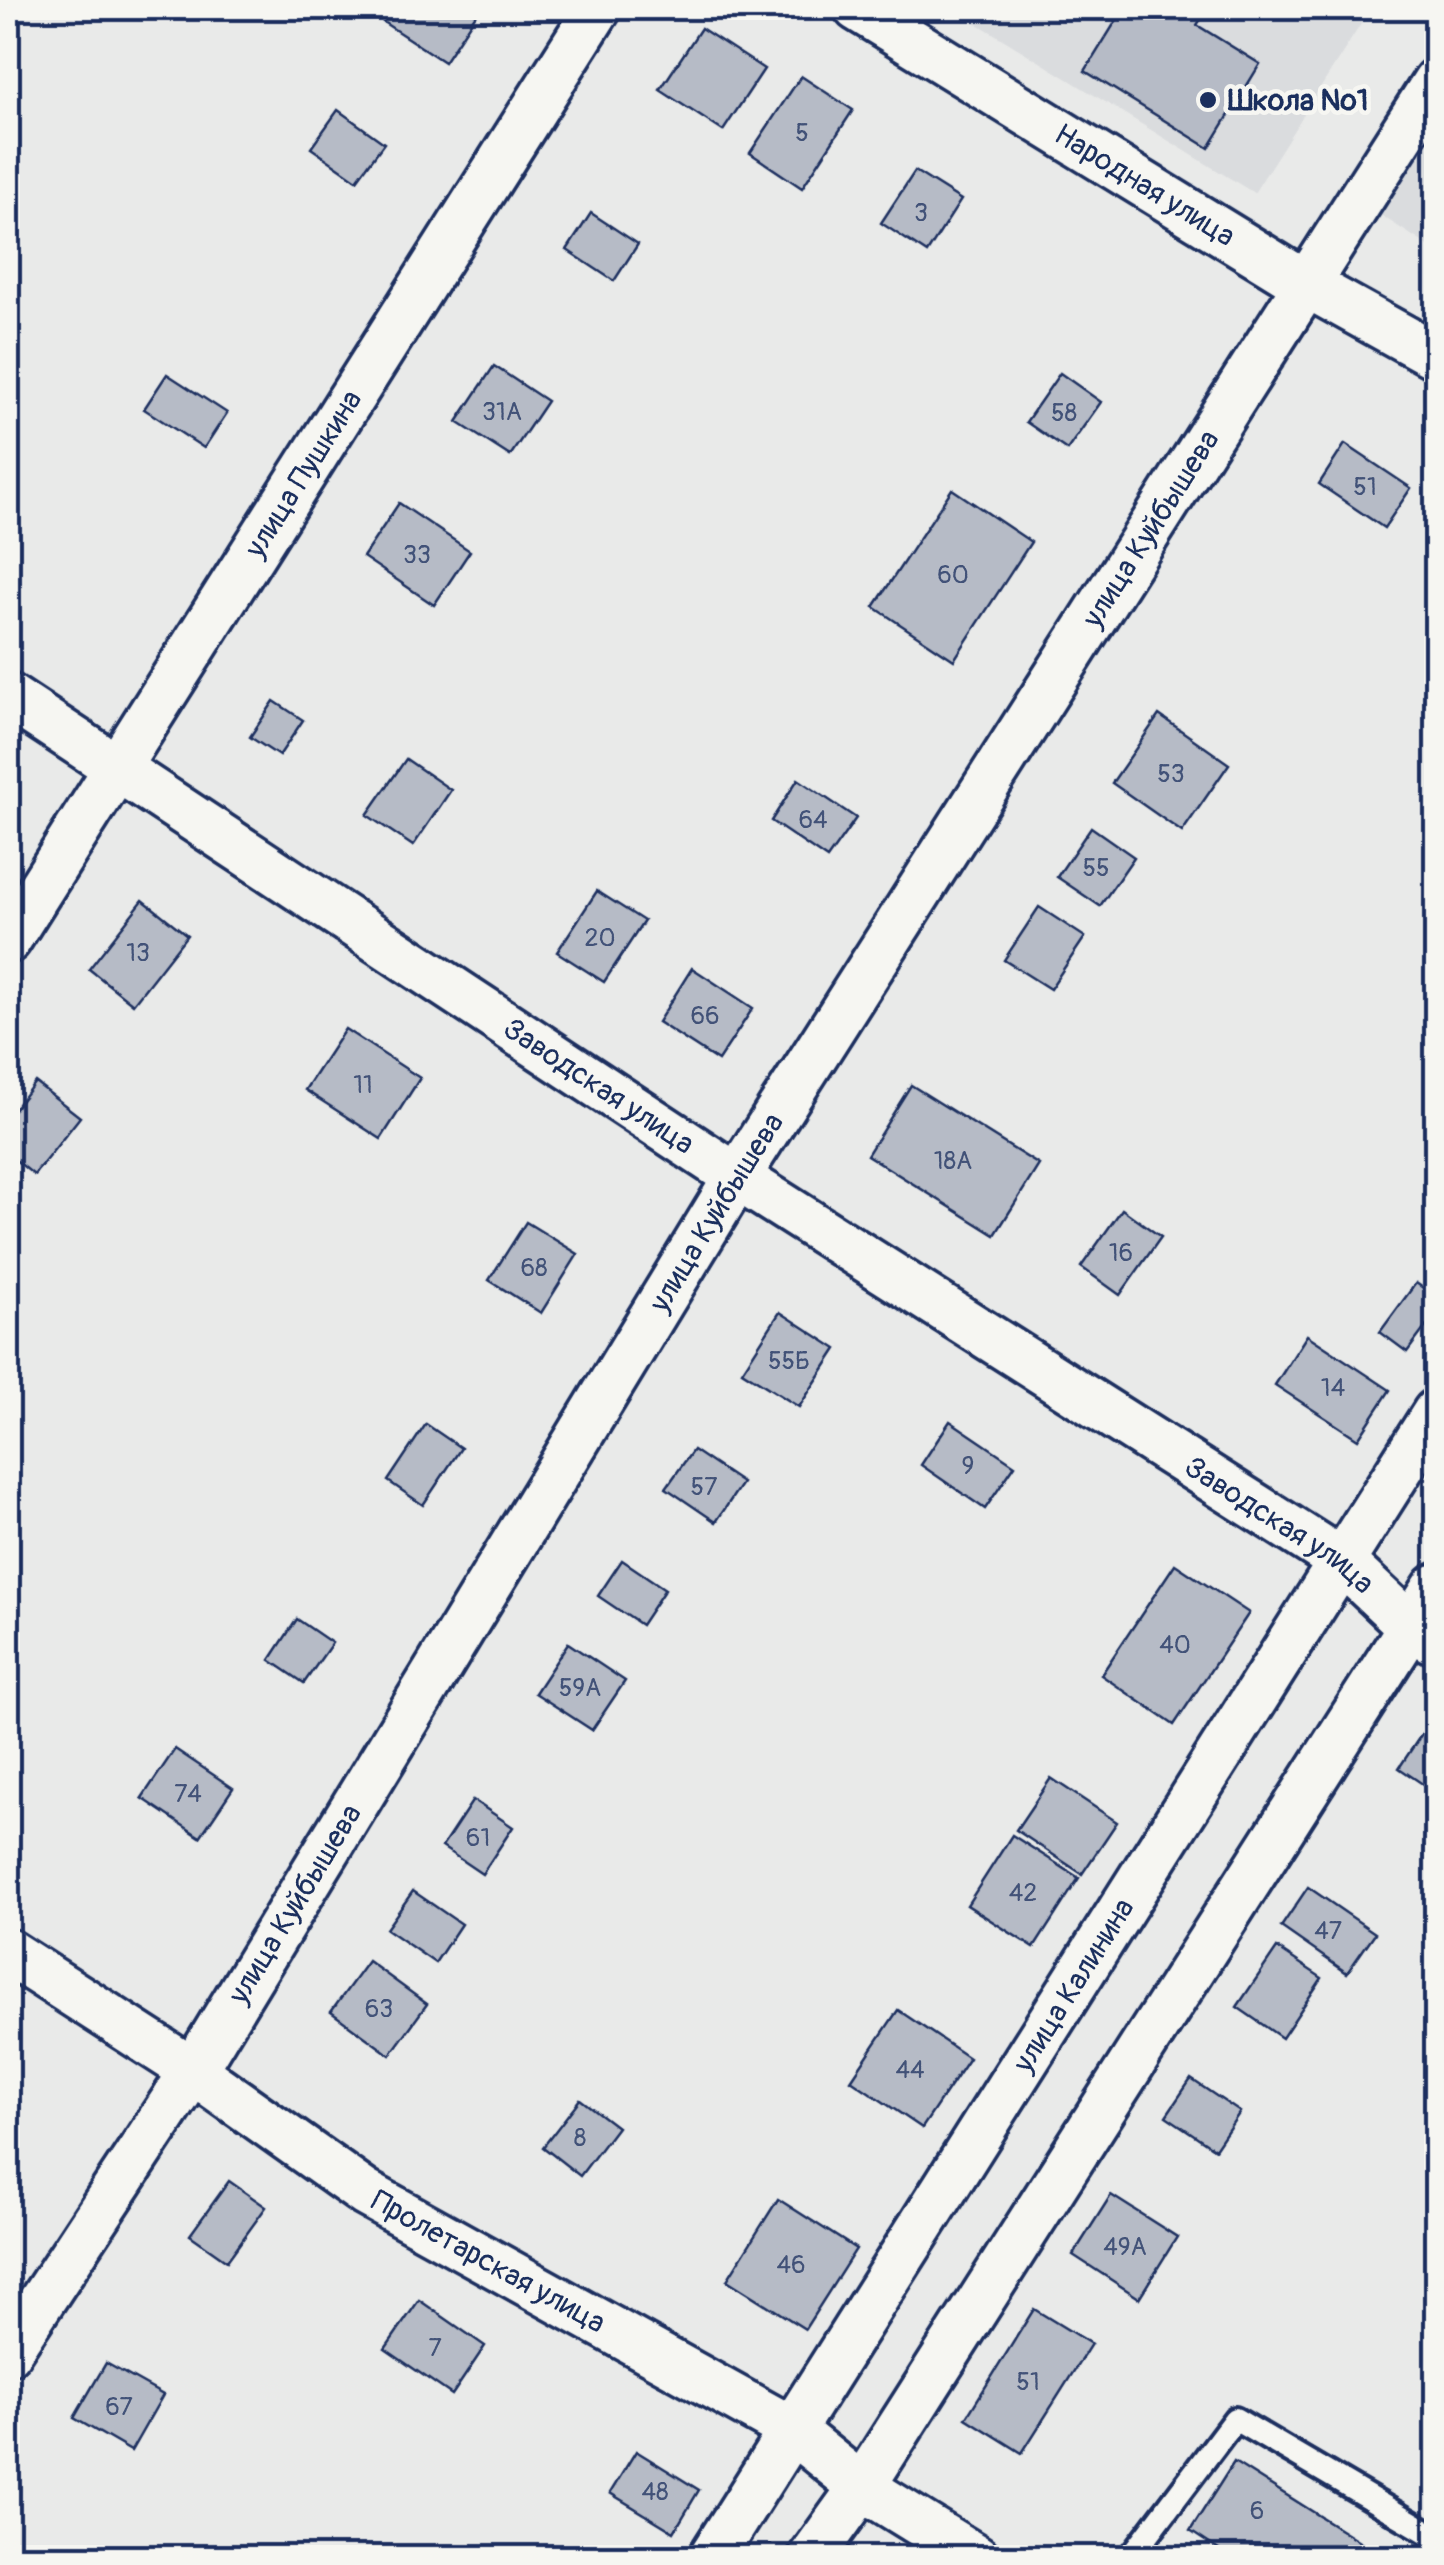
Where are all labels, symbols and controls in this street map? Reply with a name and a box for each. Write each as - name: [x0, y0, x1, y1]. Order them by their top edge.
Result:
- place label: Школа №1: [1227, 82, 1369, 119]
- marker: Школа №1: [1197, 89, 1219, 111]
- street label: Народная улица: [1047, 116, 1242, 255]
- house number: 5: [795, 118, 809, 149]
- house number: 3: [914, 198, 928, 229]
- street label: улица Пушкина: [236, 383, 370, 565]
- house number: 31А: [482, 397, 522, 428]
- house number: 58: [1051, 398, 1077, 429]
- street label: улица Куйбышева: [1074, 423, 1228, 635]
- house number: 51: [1353, 472, 1377, 503]
- house number: 33: [403, 540, 431, 571]
- house number: 60: [937, 560, 969, 591]
- house number: 53: [1157, 759, 1185, 790]
- house number: 64: [798, 805, 828, 836]
- house number: 55: [1082, 853, 1110, 884]
- house number: 20: [584, 923, 616, 954]
- house number: 13: [126, 938, 150, 969]
- house number: 66: [690, 1001, 720, 1032]
- street label: Заводская улица: [496, 1010, 701, 1163]
- house number: 11: [353, 1070, 373, 1101]
- street label: улица Куйбышева: [641, 1106, 792, 1320]
- house number: 18А: [934, 1146, 972, 1177]
- house number: 16: [1109, 1238, 1133, 1269]
- house number: 68: [520, 1253, 548, 1284]
- house number: 55Б: [768, 1346, 810, 1377]
- house number: 14: [1321, 1373, 1345, 1404]
- street label: Заводская улица: [1178, 1448, 1382, 1602]
- house number: 9: [962, 1451, 974, 1482]
- house number: 57: [691, 1472, 717, 1503]
- house number: 40: [1159, 1630, 1191, 1661]
- house number: 59А: [559, 1673, 601, 1704]
- house number: 74: [174, 1779, 202, 1810]
- street label: улица Куйбышева: [220, 1798, 370, 2012]
- house number: 61: [466, 1823, 490, 1854]
- house number: 42: [1009, 1878, 1037, 1909]
- street label: улица Калинина: [1005, 1891, 1143, 2080]
- house number: 47: [1314, 1916, 1342, 1947]
- house number: 63: [365, 1994, 393, 2025]
- house number: 44: [895, 2055, 925, 2086]
- house number: 8: [574, 2123, 586, 2154]
- street label: Пролетарская улица: [365, 2182, 612, 2342]
- house number: 49А: [1103, 2232, 1147, 2263]
- house number: 46: [776, 2250, 806, 2281]
- house number: 7: [428, 2333, 442, 2364]
- house number: 51: [1016, 2367, 1040, 2398]
- house number: 67: [105, 2392, 133, 2423]
- house number: 48: [641, 2477, 669, 2508]
- house number: 6: [1250, 2496, 1264, 2527]

